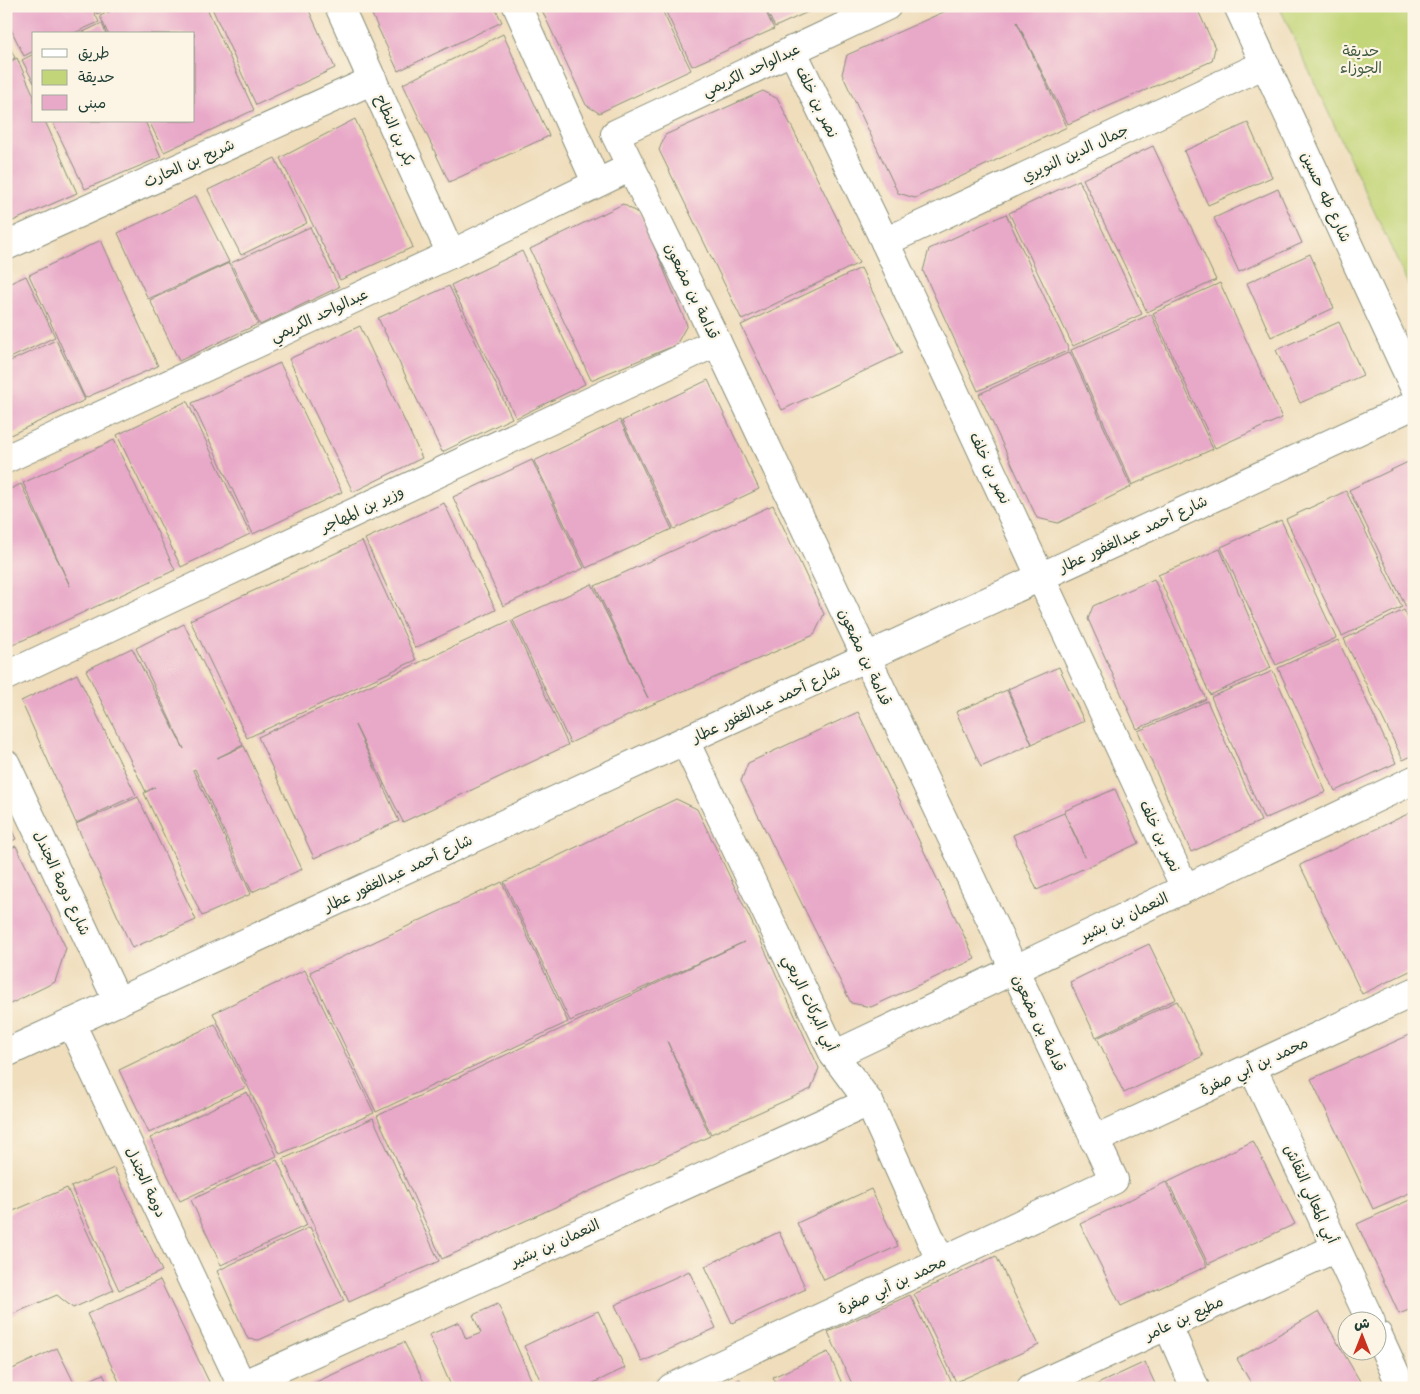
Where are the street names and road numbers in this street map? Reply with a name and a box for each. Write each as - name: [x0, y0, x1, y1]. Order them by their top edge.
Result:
- street label: عبدالواحد الكريمي: [699, 39, 804, 104]
- street label: نصر بن خلف: [791, 63, 843, 141]
- street label: بكر بن النطاح: [370, 91, 420, 169]
- street label: جمال الدين النويري: [1018, 119, 1132, 187]
- street label: شريح بن الحارث: [140, 134, 238, 192]
- street label: شارع طه حسين: [1296, 149, 1356, 245]
- street label: قدامة بن مضعون: [660, 239, 724, 343]
- street label: عبدالواحد الكريمي: [267, 284, 372, 349]
- street label: نصر بن خلف: [965, 429, 1015, 507]
- street label: وزير بن المهاجر: [316, 481, 407, 537]
- street label: شارع أحمد عبدالغفور عطار: [1054, 491, 1211, 578]
- street label: قدامة بن مضعون: [834, 605, 896, 709]
- street label: شارع أحمد عبدالغفور عطار: [687, 661, 844, 748]
- street label: نصر بن خلف: [1135, 797, 1185, 875]
- street label: شارع دومة الجندل: [29, 827, 95, 939]
- street label: شارع أحمد عبدالغفور عطار: [319, 830, 476, 917]
- street label: النعمان بن بشير: [1075, 888, 1172, 947]
- street label: أبي البركات الربعي: [775, 951, 842, 1056]
- street label: قدامة بن مضعون: [1008, 971, 1070, 1075]
- street label: محمد بن أبي صفرة: [1197, 1032, 1313, 1103]
- street label: أبي المعالي النقاش: [1277, 1141, 1343, 1248]
- street label: دومة الجندل: [121, 1143, 171, 1221]
- street label: النعمان بن بشير: [505, 1214, 603, 1272]
- street label: محمد بن أبي صفرة: [835, 1251, 951, 1322]
- street label: مطيع بن عامر: [1140, 1291, 1227, 1347]

